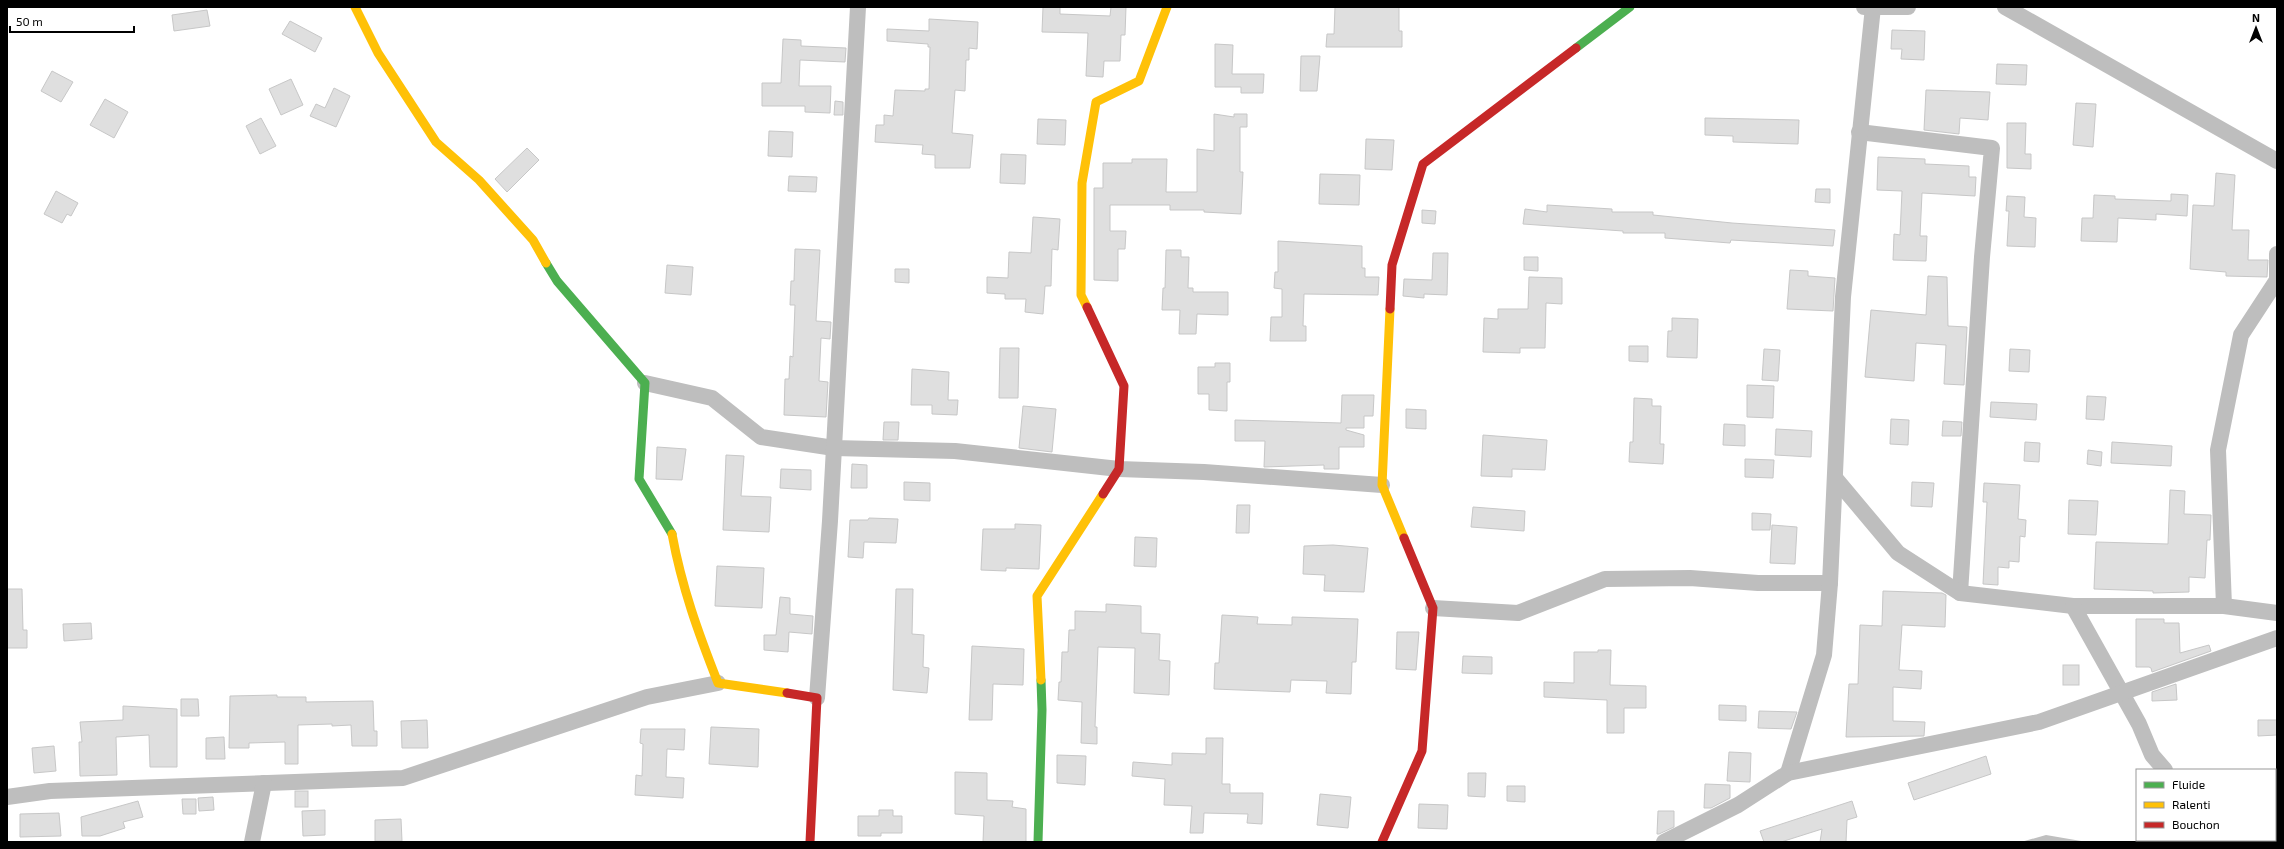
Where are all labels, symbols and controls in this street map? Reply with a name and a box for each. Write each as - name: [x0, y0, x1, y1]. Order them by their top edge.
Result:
- scale bar: [10, 8, 134, 34]
- north arrow: [2236, 8, 2276, 48]
- text: N: [2252, 11, 2260, 24]
- text: 50 m: [16, 14, 43, 28]
- legend: [2136, 769, 2276, 841]
- text: Fluide: [2172, 777, 2205, 791]
- text: Ralenti: [2172, 797, 2211, 811]
- text: Bouchon: [2172, 817, 2220, 831]

